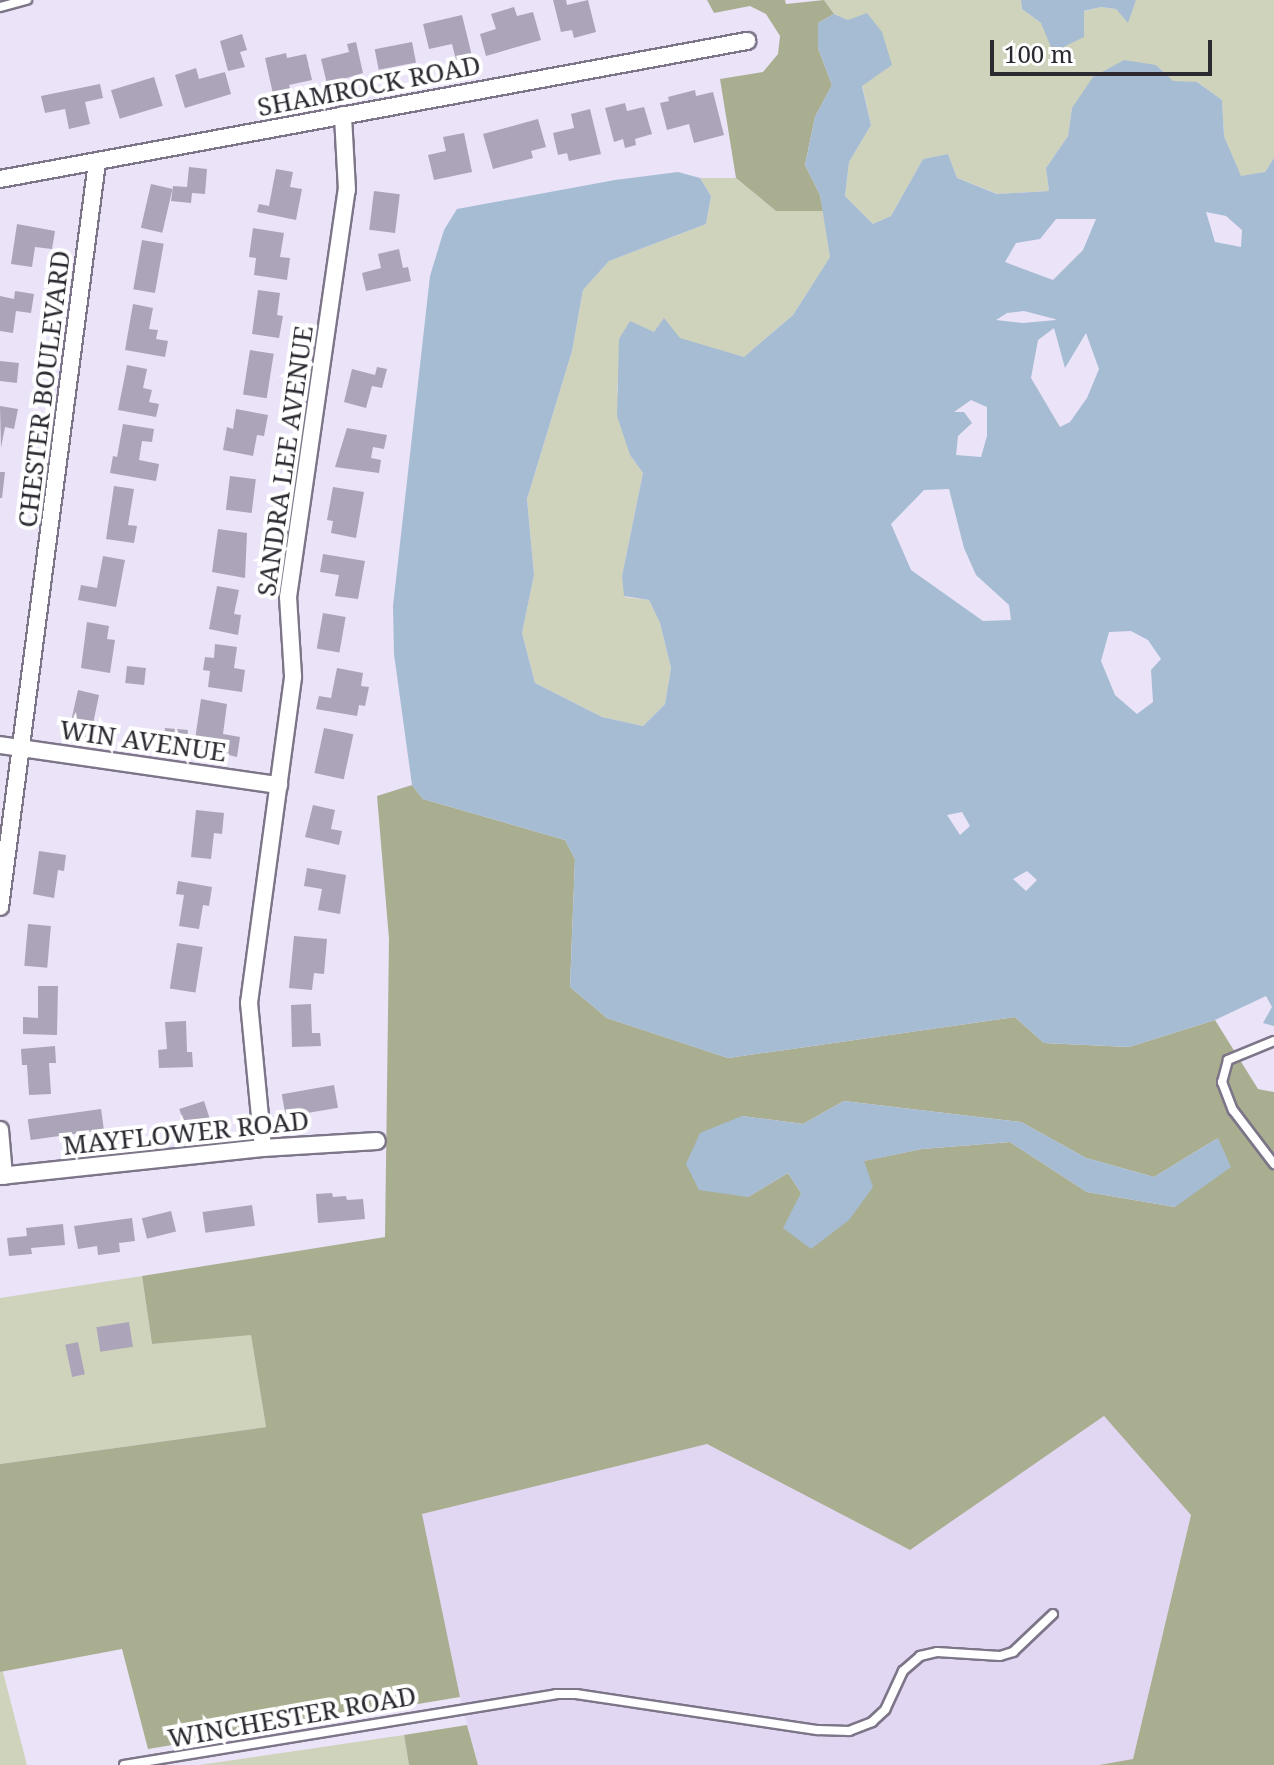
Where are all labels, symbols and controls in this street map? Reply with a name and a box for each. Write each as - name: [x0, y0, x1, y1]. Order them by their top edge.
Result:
- scale bar: [994, 24, 1216, 74]
- text: 100 m: [1004, 37, 1073, 70]
- street label: SHAMROCK ROAD: [255, 49, 483, 123]
- street label: CHESTER BOULEVARD: [12, 249, 76, 529]
- street label: SANDRA LEE AVENUE: [251, 324, 319, 598]
- street label: WIN AVENUE: [58, 714, 228, 768]
- street label: MAYFLOWER ROAD: [61, 1105, 311, 1161]
- street label: WINCHESTER ROAD: [165, 1680, 419, 1754]

